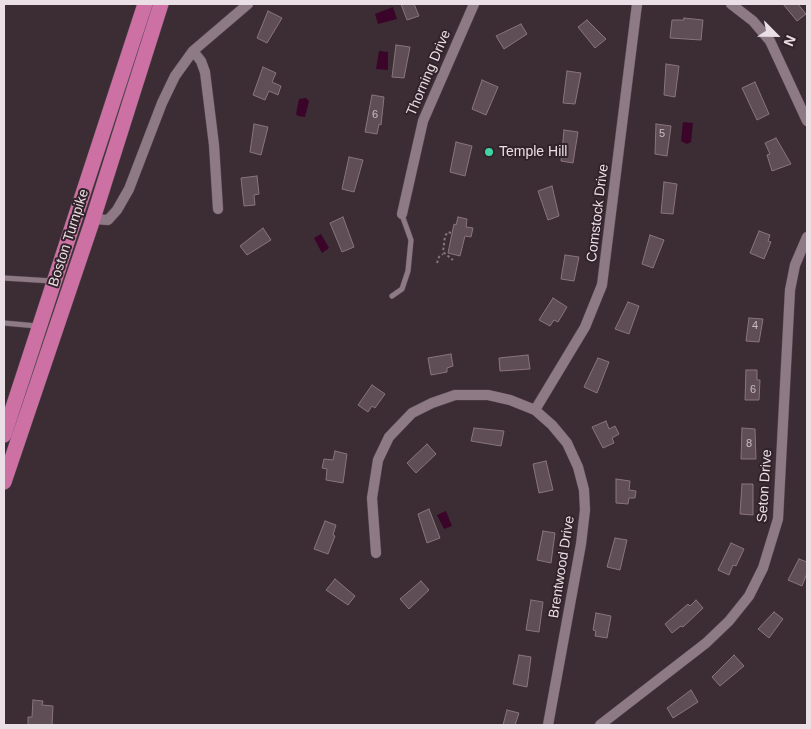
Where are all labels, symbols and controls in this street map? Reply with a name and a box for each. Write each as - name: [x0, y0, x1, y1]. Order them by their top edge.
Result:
- north arrow: [751, 10, 801, 60]
- street label: Thorning Drive: [403, 27, 455, 119]
- text: N: [780, 33, 799, 49]
- house number: 6: [372, 108, 378, 122]
- house number: 5: [659, 127, 665, 141]
- place label: Temple Hill: [499, 144, 567, 160]
- marker: Temple Hill: [483, 146, 495, 158]
- street label: Comstock Drive: [584, 163, 612, 263]
- street label: Boston Turnpike: [45, 187, 93, 289]
- house number: 4: [752, 319, 758, 333]
- house number: 6: [750, 383, 756, 397]
- house number: 8: [746, 437, 752, 451]
- street label: Seton Drive: [754, 449, 776, 523]
- street label: Brentwood Drive: [546, 515, 578, 619]

